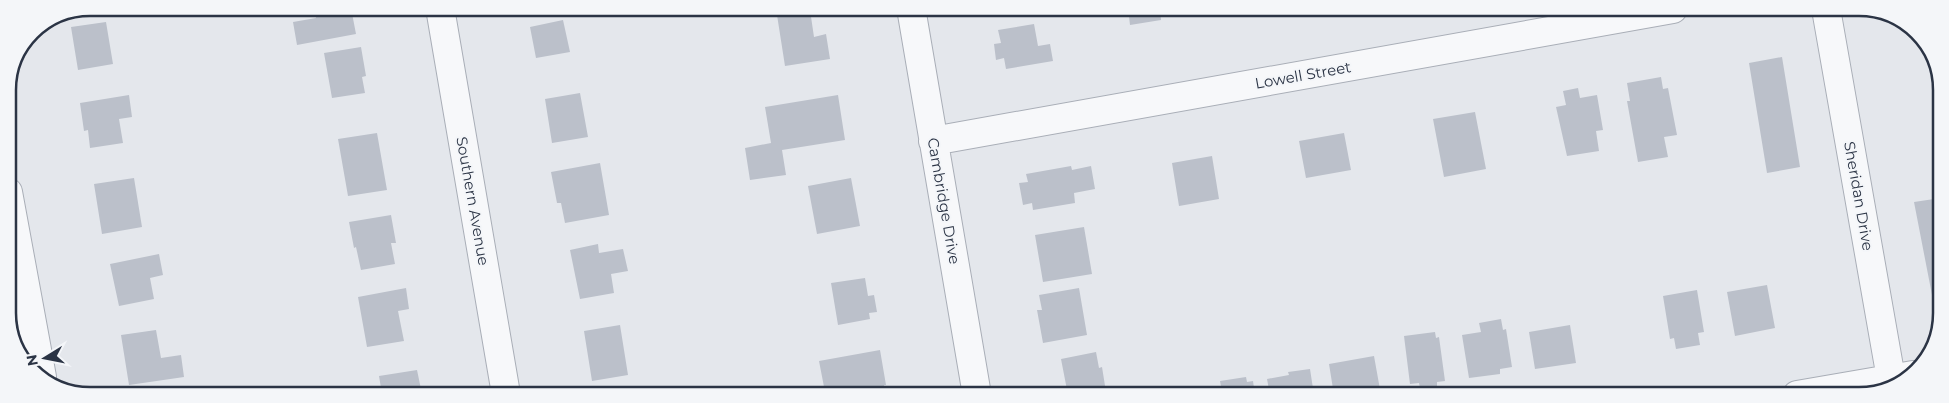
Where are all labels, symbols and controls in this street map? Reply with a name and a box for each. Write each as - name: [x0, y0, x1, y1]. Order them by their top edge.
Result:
- street label: Lowell Street: [1253, 57, 1353, 93]
- street label: Southern Avenue: [452, 135, 494, 267]
- street label: Cambridge Drive: [924, 136, 964, 266]
- street label: Sheridan Drive: [1840, 140, 1878, 252]
- north arrow: [20, 333, 70, 383]
- text: N: [22, 353, 42, 367]

